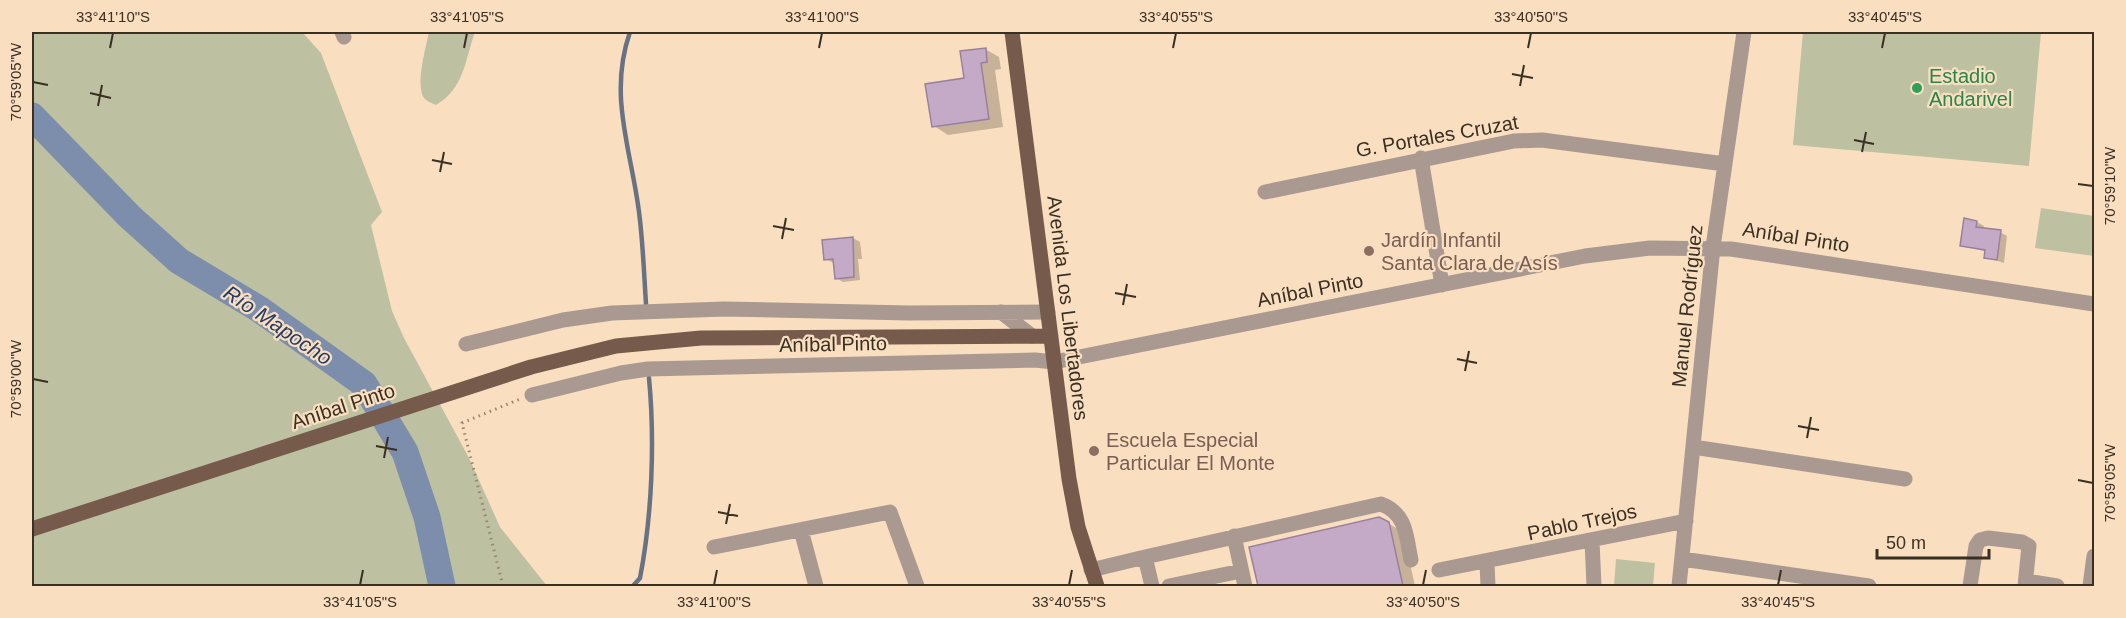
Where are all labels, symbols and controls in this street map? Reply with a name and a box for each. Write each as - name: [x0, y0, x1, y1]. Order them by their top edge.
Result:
- text: 33°41'10"S: [76, 8, 150, 25]
- text: 33°41'05"S: [430, 8, 504, 25]
- text: 33°41'00"S: [785, 8, 859, 25]
- text: 33°40'55"S: [1139, 8, 1213, 25]
- text: 33°40'50"S: [1494, 8, 1568, 25]
- text: 33°40'45"S: [1848, 8, 1922, 25]
- text: 70°59'05"W: [7, 42, 24, 121]
- place label: Estadio Andarivel: [1929, 65, 2012, 110]
- marker: Estadio Andarivel: [1910, 81, 1924, 95]
- street label: G. Portales Cruzat: [1354, 111, 1520, 161]
- text: 70°59'10"W: [2101, 146, 2118, 225]
- street label: Avenida Los Libertadores: [1043, 194, 1093, 422]
- street label: Aníbal Pinto: [1741, 218, 1851, 256]
- street label: Manuel Rodríguez: [1668, 224, 1706, 388]
- place label: Jardín Infantil Santa Clara de Asís: [1381, 229, 1558, 274]
- marker: Jardín Infantil Santa Clara de Asís: [1362, 244, 1376, 258]
- street label: Aníbal Pinto: [1255, 269, 1365, 311]
- water label: Río Mapocho: [220, 281, 336, 370]
- street label: Aníbal Pinto: [779, 332, 887, 356]
- text: 70°59'00"W: [7, 339, 24, 418]
- street label: Aníbal Pinto: [288, 379, 398, 433]
- place label: Escuela Especial Particular El Monte: [1106, 429, 1275, 474]
- text: 70°59'05"W: [2101, 443, 2118, 522]
- marker: Escuela Especial Particular El Monte: [1087, 444, 1101, 458]
- street label: Pablo Trejos: [1525, 500, 1639, 544]
- scale bar: [1877, 522, 1990, 560]
- text: 50 m: [1886, 533, 1926, 553]
- text: 33°41'05"S: [323, 593, 397, 610]
- text: 33°41'00"S: [677, 593, 751, 610]
- text: 33°40'55"S: [1032, 593, 1106, 610]
- text: 33°40'50"S: [1386, 593, 1460, 610]
- text: 33°40'45"S: [1741, 593, 1815, 610]

